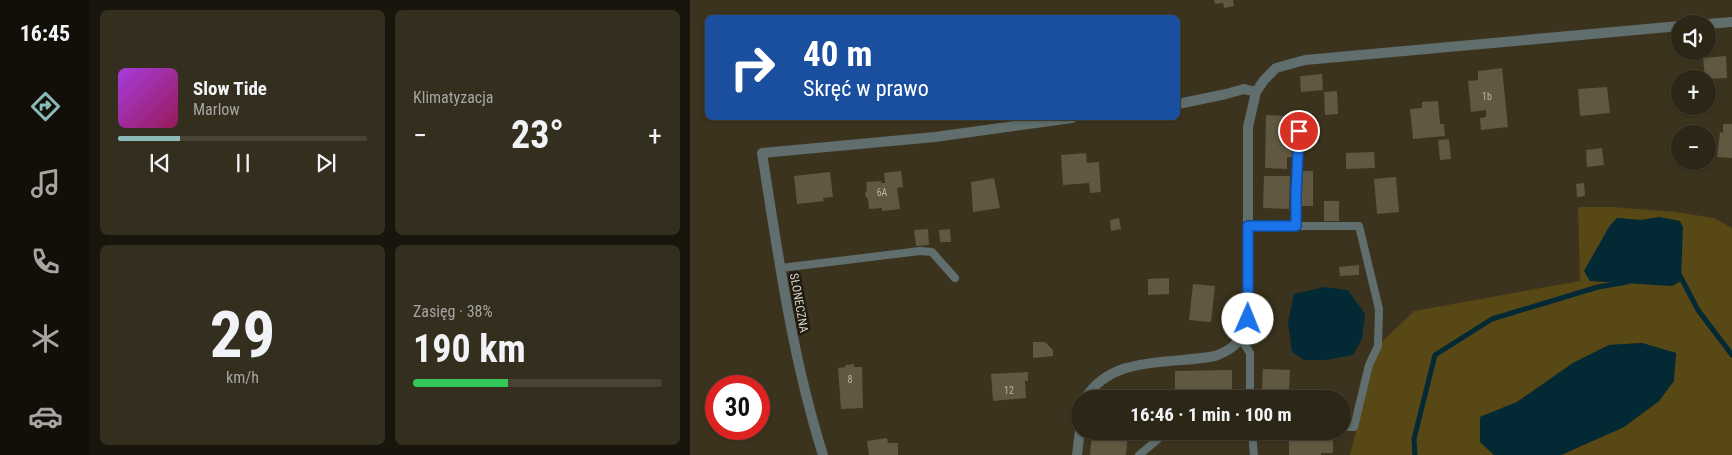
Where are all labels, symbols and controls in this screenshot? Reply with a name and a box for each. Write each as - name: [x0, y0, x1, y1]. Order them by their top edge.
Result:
- map controls: [1671, 15, 1716, 170]
- button: sound: [1671, 15, 1716, 60]
- text: 16:45: [20, 21, 70, 46]
- text: 40 m: [803, 34, 872, 75]
- icon: right: [720, 35, 785, 100]
- button: +: [1671, 70, 1716, 115]
- text: Skręć w prawo: [803, 76, 929, 101]
- text: Slow Tide: [193, 77, 267, 100]
- text: Klimatyzacja: [413, 88, 494, 107]
- icon: directions: [28, 89, 63, 124]
- house number: 1b: [1482, 91, 1492, 102]
- text: Marlow: [193, 100, 240, 119]
- pin: [1278, 110, 1320, 152]
- text: 23°: [511, 113, 564, 157]
- icon: arrive: [1285, 117, 1313, 145]
- text: −: [413, 119, 427, 152]
- text: +: [648, 119, 662, 152]
- button: −: [1671, 125, 1716, 170]
- icon: previous: [146, 149, 174, 177]
- icon: pause: [229, 149, 257, 177]
- icon: next: [312, 149, 340, 177]
- icon: music: [28, 166, 63, 201]
- house number: 6A: [877, 187, 888, 198]
- icon: phone: [28, 244, 63, 279]
- street label: SŁONECZNA: [787, 272, 811, 334]
- position arrow: [1221, 292, 1273, 344]
- text: 29: [210, 297, 275, 373]
- text: Zasięg · 38%: [413, 302, 493, 321]
- icon: climate: [28, 321, 63, 356]
- text: 190 km: [413, 327, 526, 371]
- text: km/h: [226, 368, 259, 387]
- house number: 8: [848, 374, 853, 385]
- speed limit sign: 30: [705, 375, 770, 440]
- house number: 12: [1004, 385, 1014, 396]
- icon: car: [28, 399, 63, 434]
- text: 16:46 · 1 min · 100 m: [1130, 403, 1292, 426]

